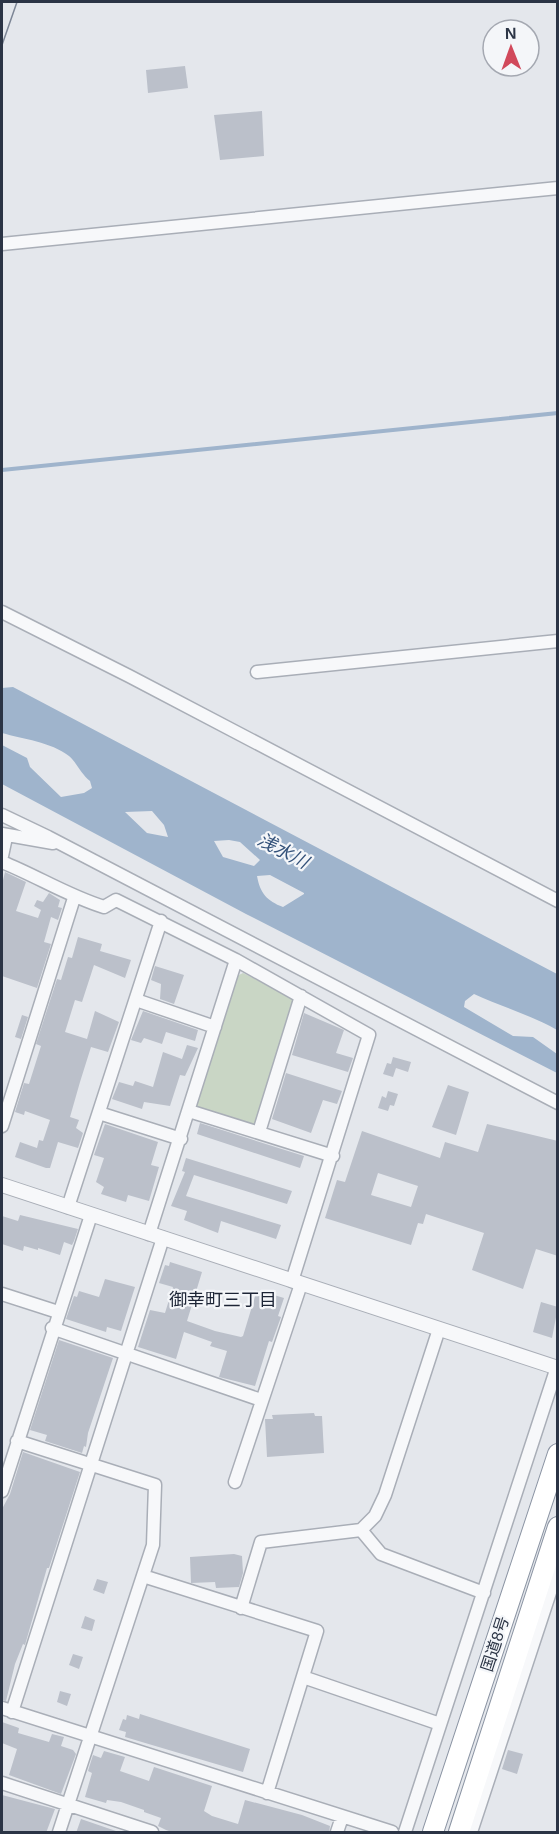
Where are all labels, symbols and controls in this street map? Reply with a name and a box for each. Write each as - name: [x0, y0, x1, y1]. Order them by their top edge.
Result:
- north arrow: [481, 18, 541, 78]
- text: N: [505, 25, 517, 42]
- water label: 浅水川: [254, 829, 313, 873]
- district label: 御幸町三丁目: [169, 1290, 277, 1310]
- street label: 国道8号: [478, 1614, 512, 1674]

